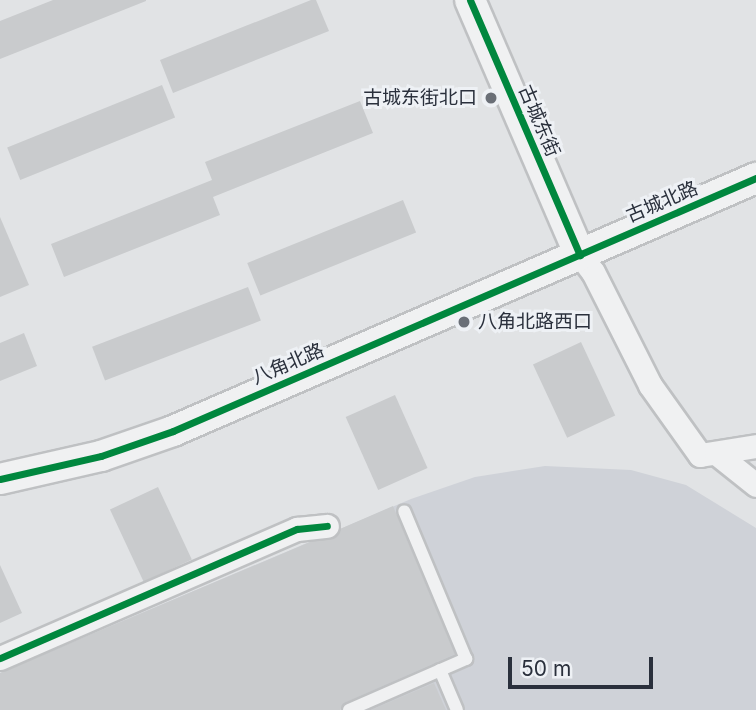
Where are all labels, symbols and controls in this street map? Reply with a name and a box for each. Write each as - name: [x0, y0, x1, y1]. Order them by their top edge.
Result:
- street label: 古城东街: [514, 82, 564, 160]
- place label: 古城东街北口: [363, 87, 477, 109]
- marker: 古城东街北口: [483, 90, 499, 106]
- street label: 古城北路: [623, 177, 701, 227]
- place label: 八角北路西口: [478, 311, 592, 333]
- marker: 八角北路西口: [456, 314, 472, 330]
- street label: 八角北路: [249, 339, 327, 389]
- scale bar: [511, 644, 656, 688]
- text: 50 m: [521, 656, 571, 681]

